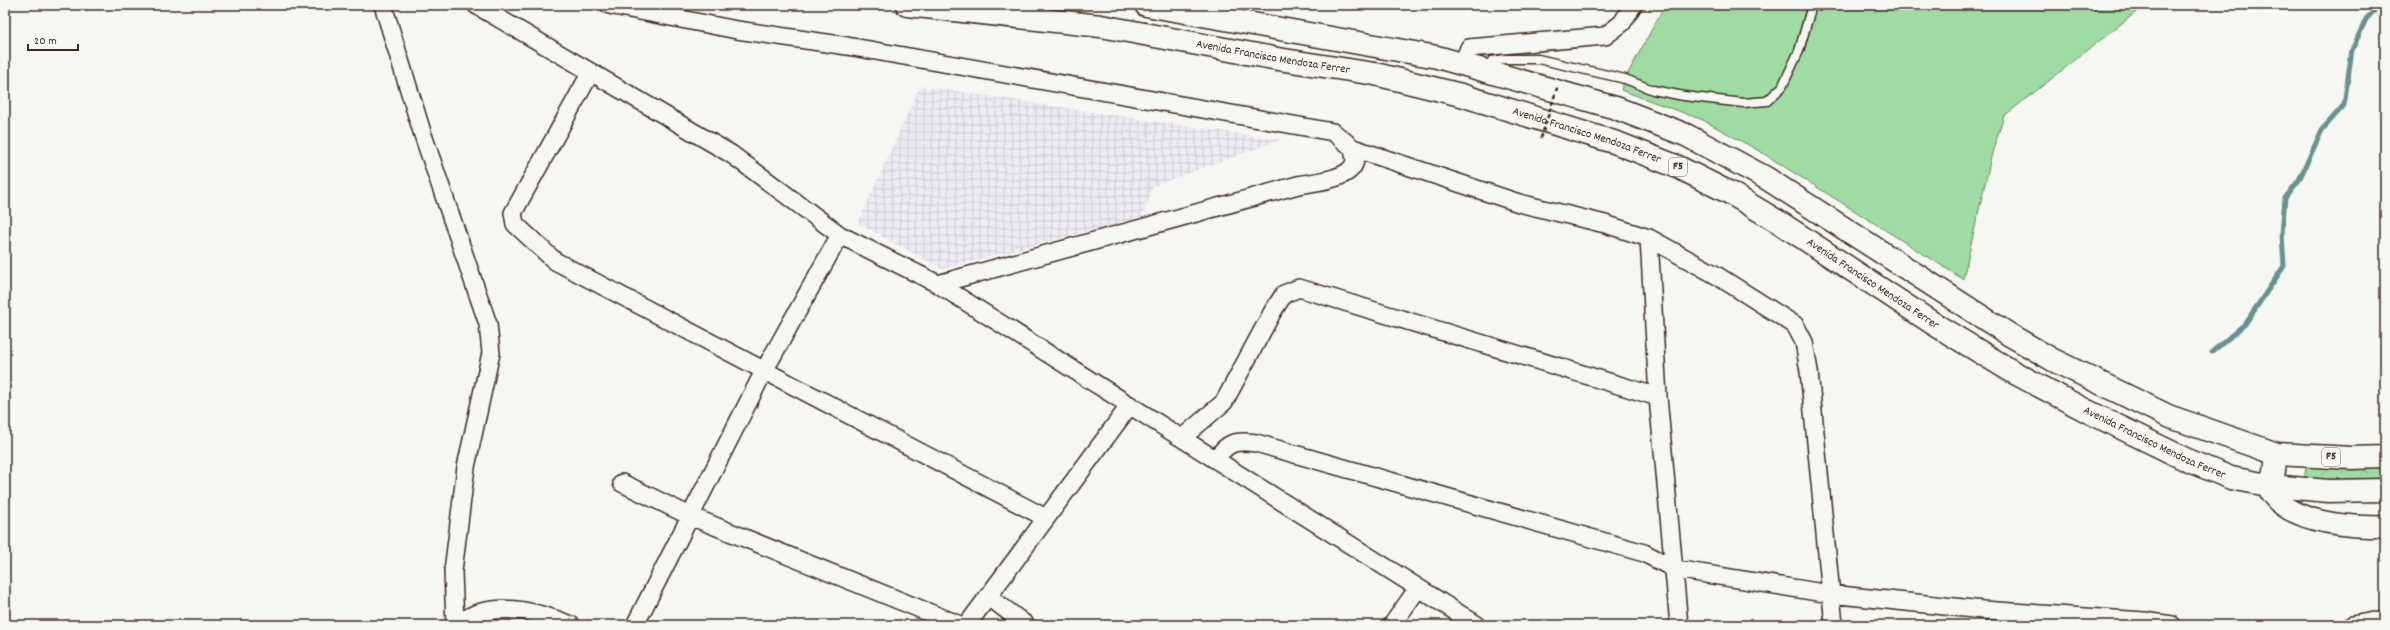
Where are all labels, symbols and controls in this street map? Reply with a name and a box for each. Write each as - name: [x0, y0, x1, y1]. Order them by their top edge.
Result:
- scale bar: [28, 26, 78, 52]
- text: 20 m: [34, 33, 57, 50]
- street label: Avenida Francisco Mendoza Ferrer: [1195, 35, 1352, 79]
- street label: Avenida Francisco Mendoza Ferrer: [1510, 103, 1664, 168]
- road number: F5: [1669, 158, 1687, 176]
- street label: Avenida Francisco Mendoza Ferrer: [1803, 234, 1943, 334]
- street label: Avenida Francisco Mendoza Ferrer: [2080, 402, 2229, 484]
- road number: F5: [2322, 448, 2340, 466]

